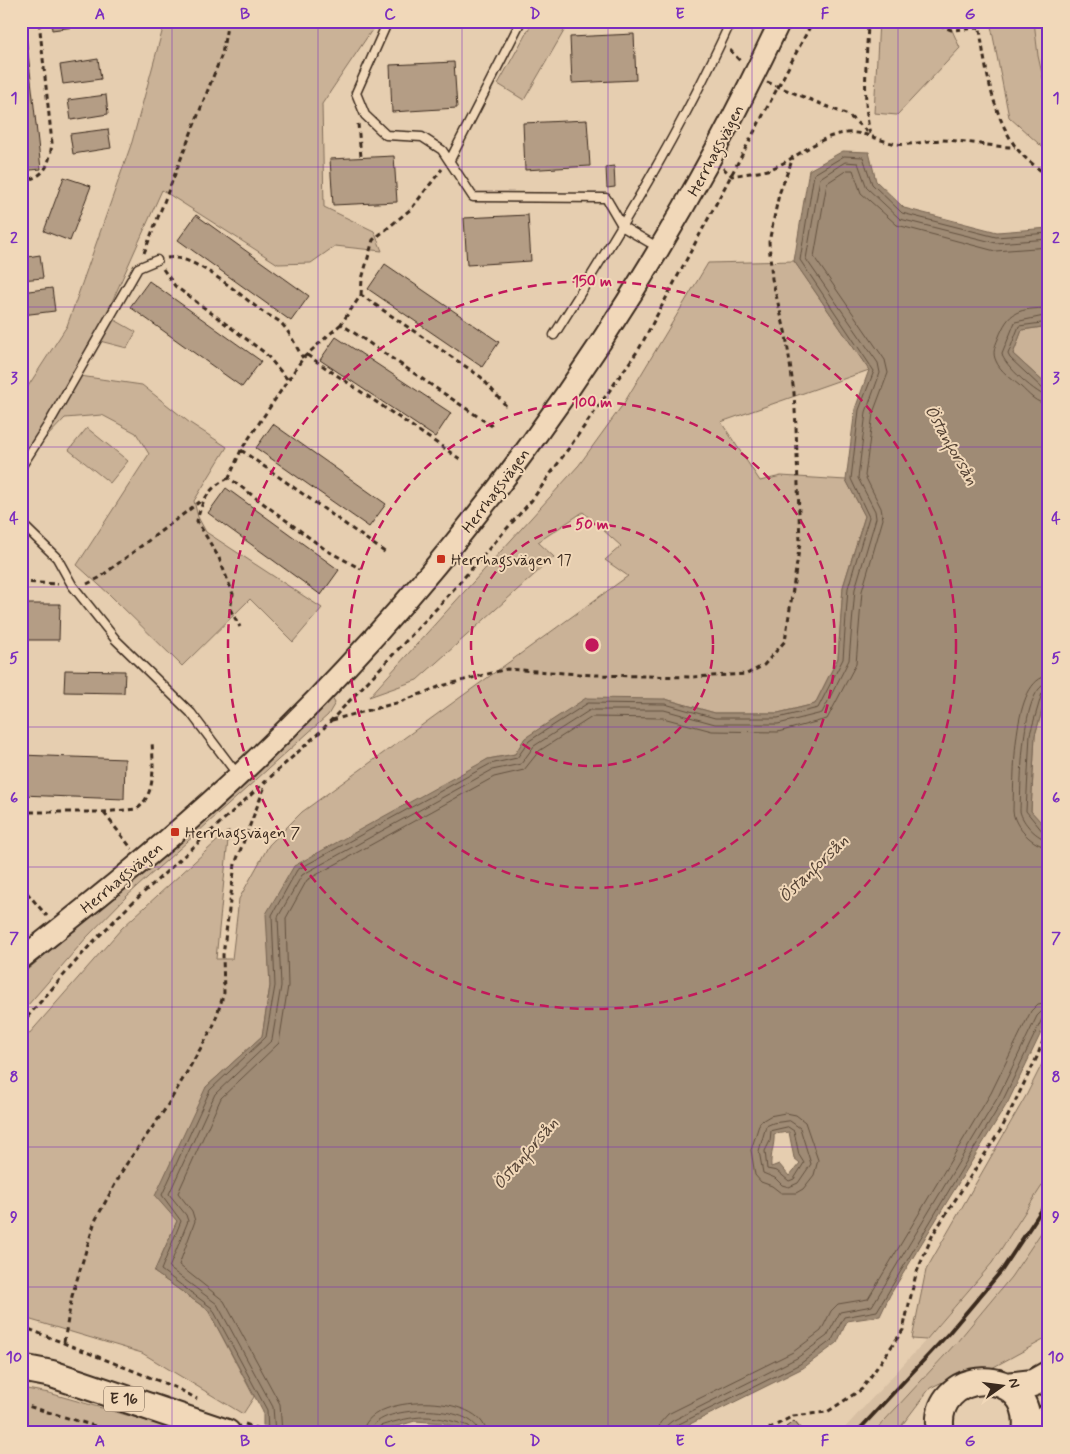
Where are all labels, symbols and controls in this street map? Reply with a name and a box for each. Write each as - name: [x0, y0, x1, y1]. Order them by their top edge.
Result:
- text: A: [95, 4, 105, 25]
- text: B: [240, 4, 250, 25]
- text: C: [384, 4, 396, 25]
- text: D: [529, 4, 541, 25]
- text: E: [675, 4, 685, 25]
- text: F: [821, 4, 830, 25]
- text: G: [965, 4, 976, 25]
- text: 1: [10, 88, 18, 109]
- text: 1: [1052, 88, 1060, 109]
- street label: Herrhagsvägen: [683, 101, 750, 201]
- text: 2: [10, 228, 18, 249]
- text: 2: [1052, 228, 1060, 249]
- text: 150 m: [572, 272, 612, 292]
- text: 3: [10, 368, 18, 389]
- text: 3: [1052, 368, 1060, 389]
- text: 100 m: [572, 393, 612, 413]
- water label: Östanforsån: [918, 401, 984, 490]
- street label: Herrhagsvägen: [457, 444, 536, 538]
- text: 4: [9, 508, 19, 529]
- text: 4: [1051, 508, 1061, 529]
- text: 50 m: [575, 515, 609, 535]
- place label: Herrhagsvägen 17: [451, 550, 572, 572]
- marker: Herrhagsvägen 17: [435, 553, 447, 565]
- centre of rings: [583, 636, 601, 654]
- text: 5: [9, 648, 19, 669]
- text: 5: [1051, 648, 1061, 669]
- text: 6: [10, 788, 18, 809]
- text: 6: [1052, 788, 1060, 809]
- place label: Herrhagsvägen 7: [185, 823, 300, 845]
- marker: Herrhagsvägen 7: [169, 826, 181, 838]
- water label: Östanforsån: [773, 829, 855, 909]
- street label: Herrhagsvägen: [76, 838, 168, 919]
- text: 7: [9, 928, 19, 949]
- text: 7: [1051, 928, 1061, 949]
- text: 8: [9, 1067, 19, 1088]
- text: 8: [1051, 1067, 1061, 1088]
- water label: Östanforsån: [488, 1112, 565, 1196]
- text: 9: [10, 1207, 18, 1228]
- text: 9: [1052, 1207, 1060, 1228]
- text: 10: [6, 1347, 22, 1368]
- text: 10: [1048, 1347, 1064, 1368]
- north arrow: [978, 1362, 1028, 1412]
- text: N: [1004, 1376, 1024, 1390]
- road number: E 16: [104, 1386, 144, 1412]
- text: A: [95, 1431, 105, 1452]
- text: B: [240, 1431, 250, 1452]
- text: C: [384, 1431, 396, 1452]
- text: D: [529, 1431, 541, 1452]
- text: E: [675, 1431, 685, 1452]
- text: F: [821, 1431, 830, 1452]
- text: G: [965, 1431, 976, 1452]

